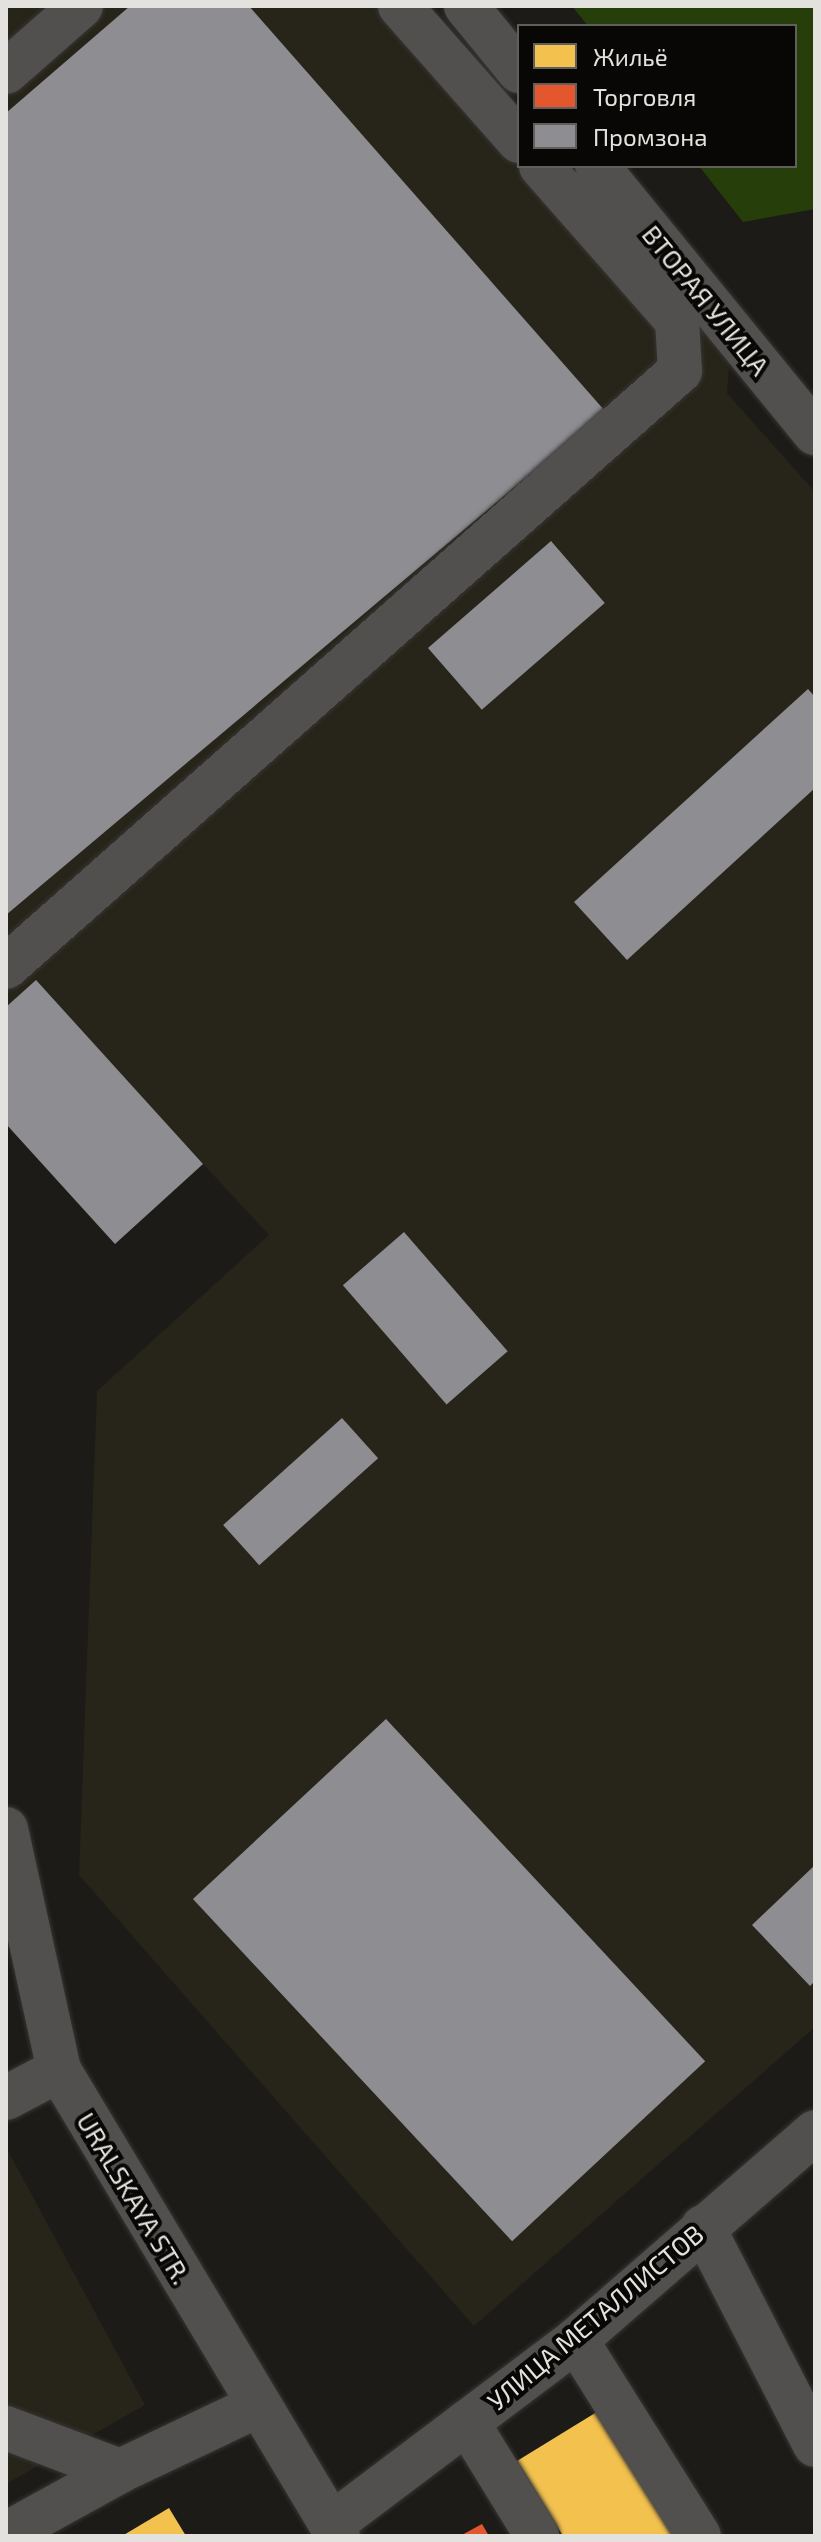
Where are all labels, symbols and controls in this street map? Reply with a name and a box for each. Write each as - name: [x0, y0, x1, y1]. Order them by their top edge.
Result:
- legend: [517, 24, 797, 168]
- text: Жильё: [593, 42, 668, 71]
- text: Торговля: [593, 82, 696, 111]
- text: Промзона: [593, 122, 708, 151]
- street label: ВТОРАЯ УЛИЦА: [636, 219, 776, 381]
- street label: URALSKAYA STR.: [70, 2107, 198, 2289]
- street label: УЛИЦА МЕТАЛЛИСТОВ: [481, 2218, 709, 2416]

